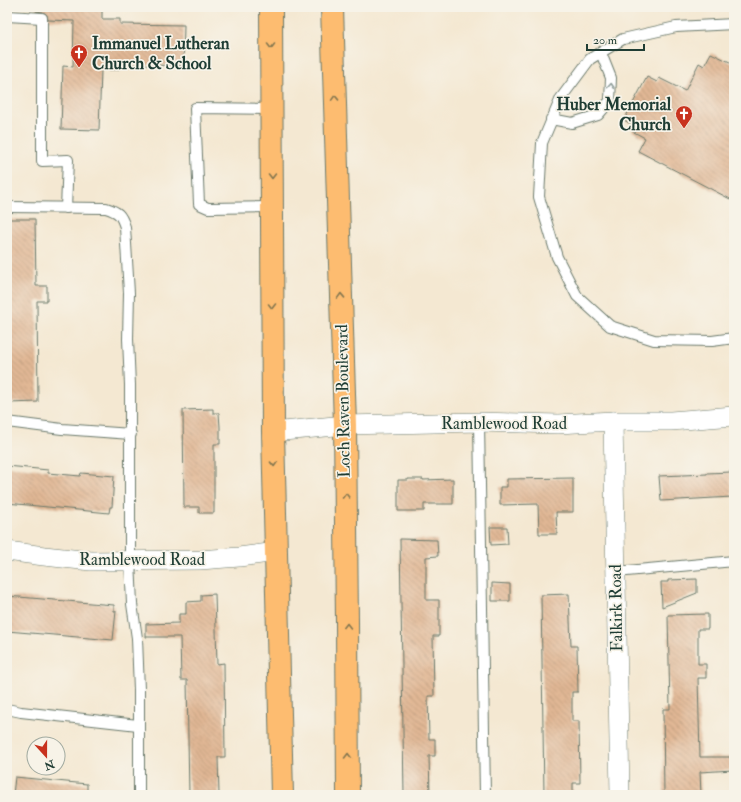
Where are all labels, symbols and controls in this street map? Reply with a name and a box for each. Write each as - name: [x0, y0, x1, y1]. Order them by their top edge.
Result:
- scale bar: [587, 26, 644, 52]
- place label: Immanuel Lutheran Church & School: [92, 33, 230, 74]
- text: 20 m: [593, 33, 618, 48]
- church icon: Immanuel Lutheran Church & School: [69, 43, 89, 68]
- one-way arrow: [267, 43, 275, 49]
- one-way arrow: [606, 83, 615, 89]
- place label: Huber Memorial Church: [556, 94, 672, 135]
- one-way arrow: [331, 95, 339, 101]
- church icon: Huber Memorial Church: [674, 104, 694, 129]
- one-way arrow: [268, 173, 276, 179]
- one-way arrow: [337, 293, 345, 299]
- one-way arrow: [268, 303, 276, 309]
- street label: Loch Raven Boulevard: [331, 323, 355, 478]
- street label: Ramblewood Road: [441, 413, 568, 434]
- one-way arrow: [270, 461, 278, 467]
- one-way arrow: [342, 493, 350, 499]
- street label: Ramblewood Road: [79, 549, 206, 570]
- street label: Falkirk Road: [605, 563, 627, 652]
- one-way arrow: [343, 623, 351, 629]
- north arrow: [26, 736, 66, 776]
- one-way arrow: [344, 753, 352, 759]
- text: N: [41, 757, 57, 773]

